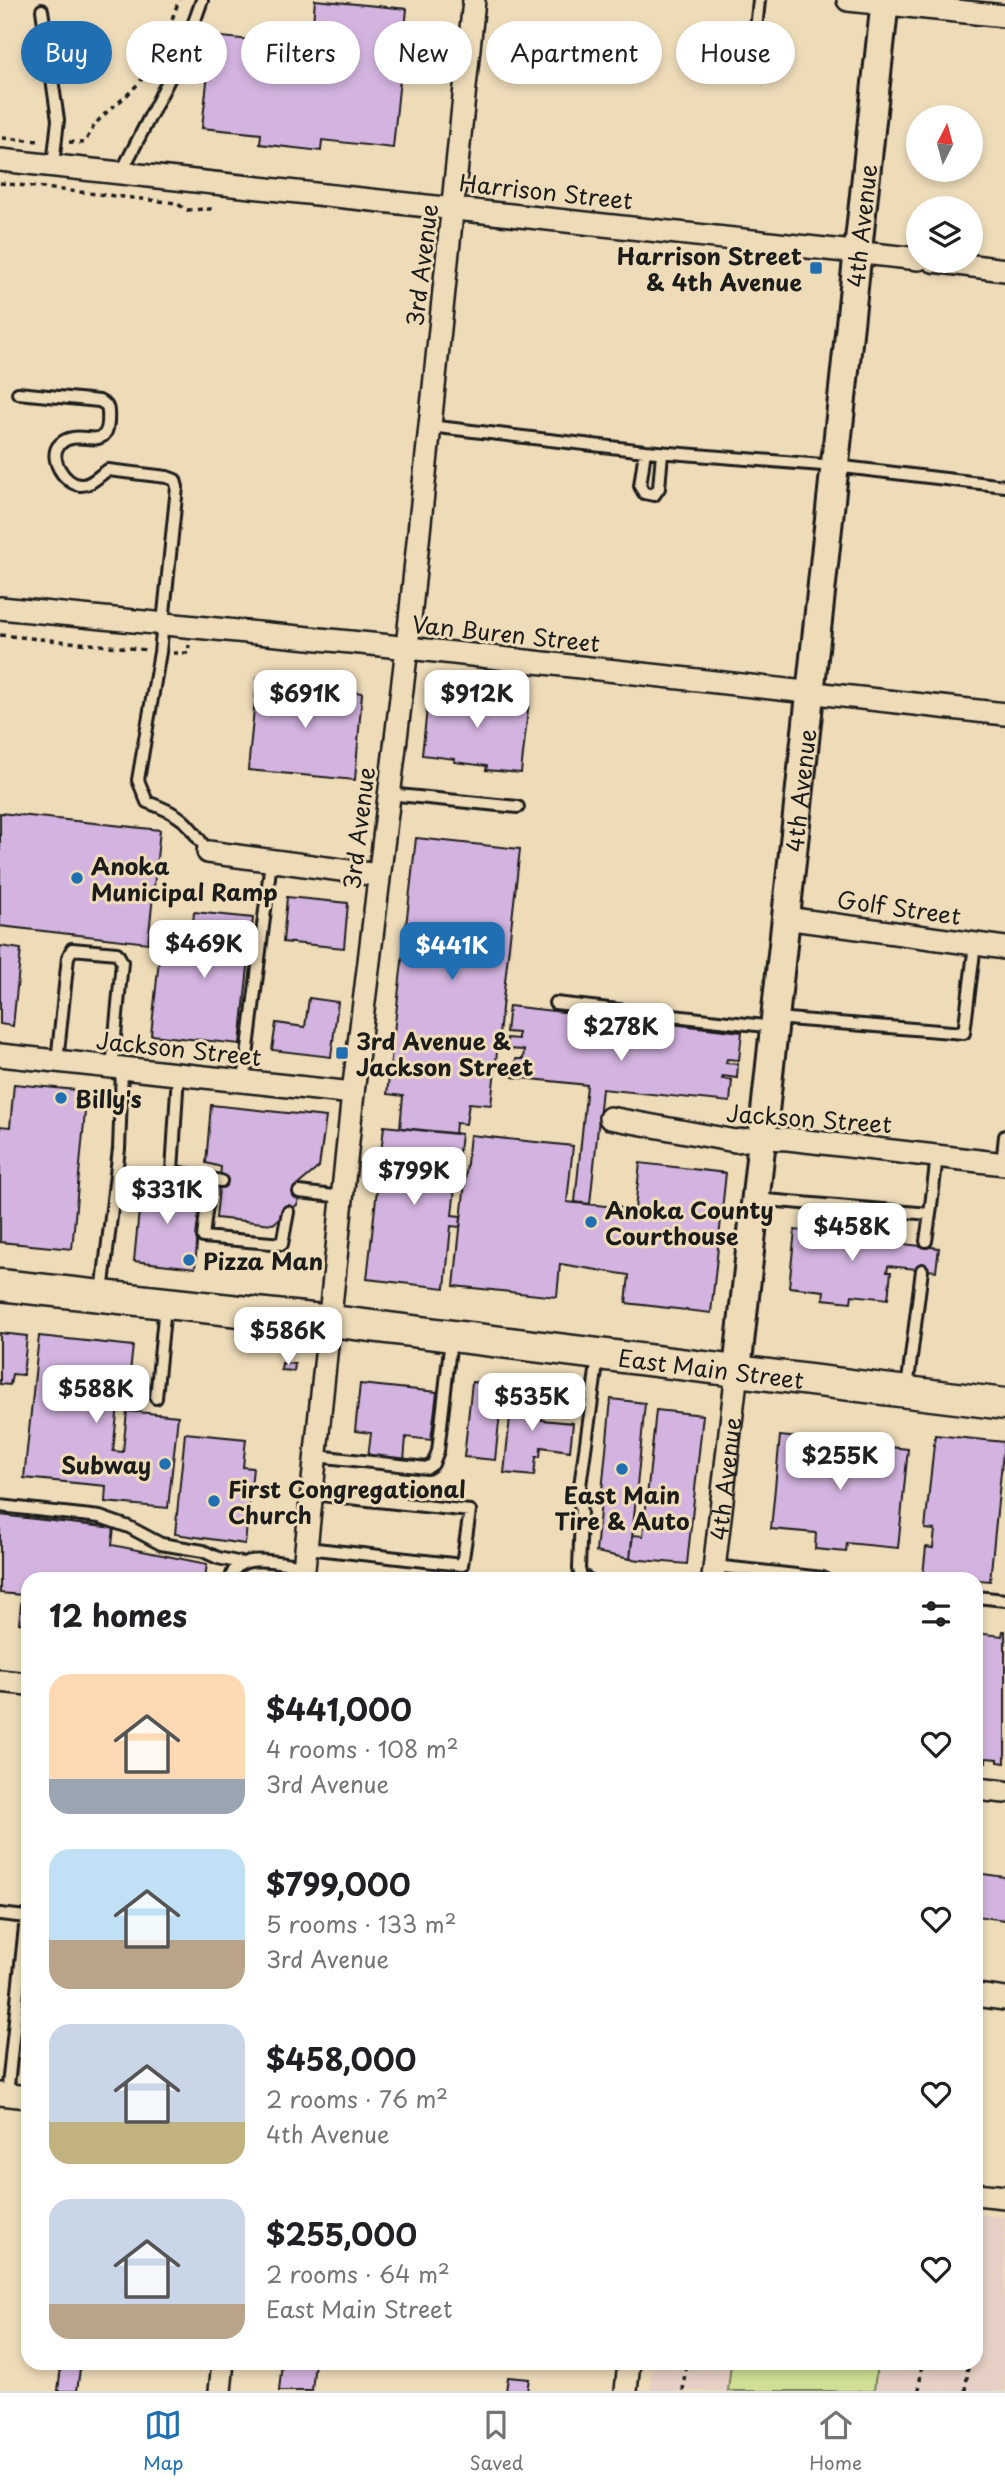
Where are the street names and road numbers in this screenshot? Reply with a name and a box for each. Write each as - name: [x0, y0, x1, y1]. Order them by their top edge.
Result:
- street label: 4th Avenue: [837, 162, 885, 289]
- street label: Harrison Street: [458, 164, 634, 218]
- street label: 3rd Avenue: [396, 202, 446, 328]
- street label: Van Buren Street: [410, 606, 602, 660]
- street label: 4th Avenue: [776, 727, 824, 854]
- street label: 3rd Avenue: [333, 765, 383, 891]
- street label: Golf Street: [835, 881, 963, 933]
- street label: Jackson Street: [95, 1022, 263, 1074]
- street label: Jackson Street: [725, 1095, 893, 1141]
- street label: East Main Street: [616, 1339, 806, 1397]
- street label: 4th Avenue: [700, 1415, 749, 1542]

